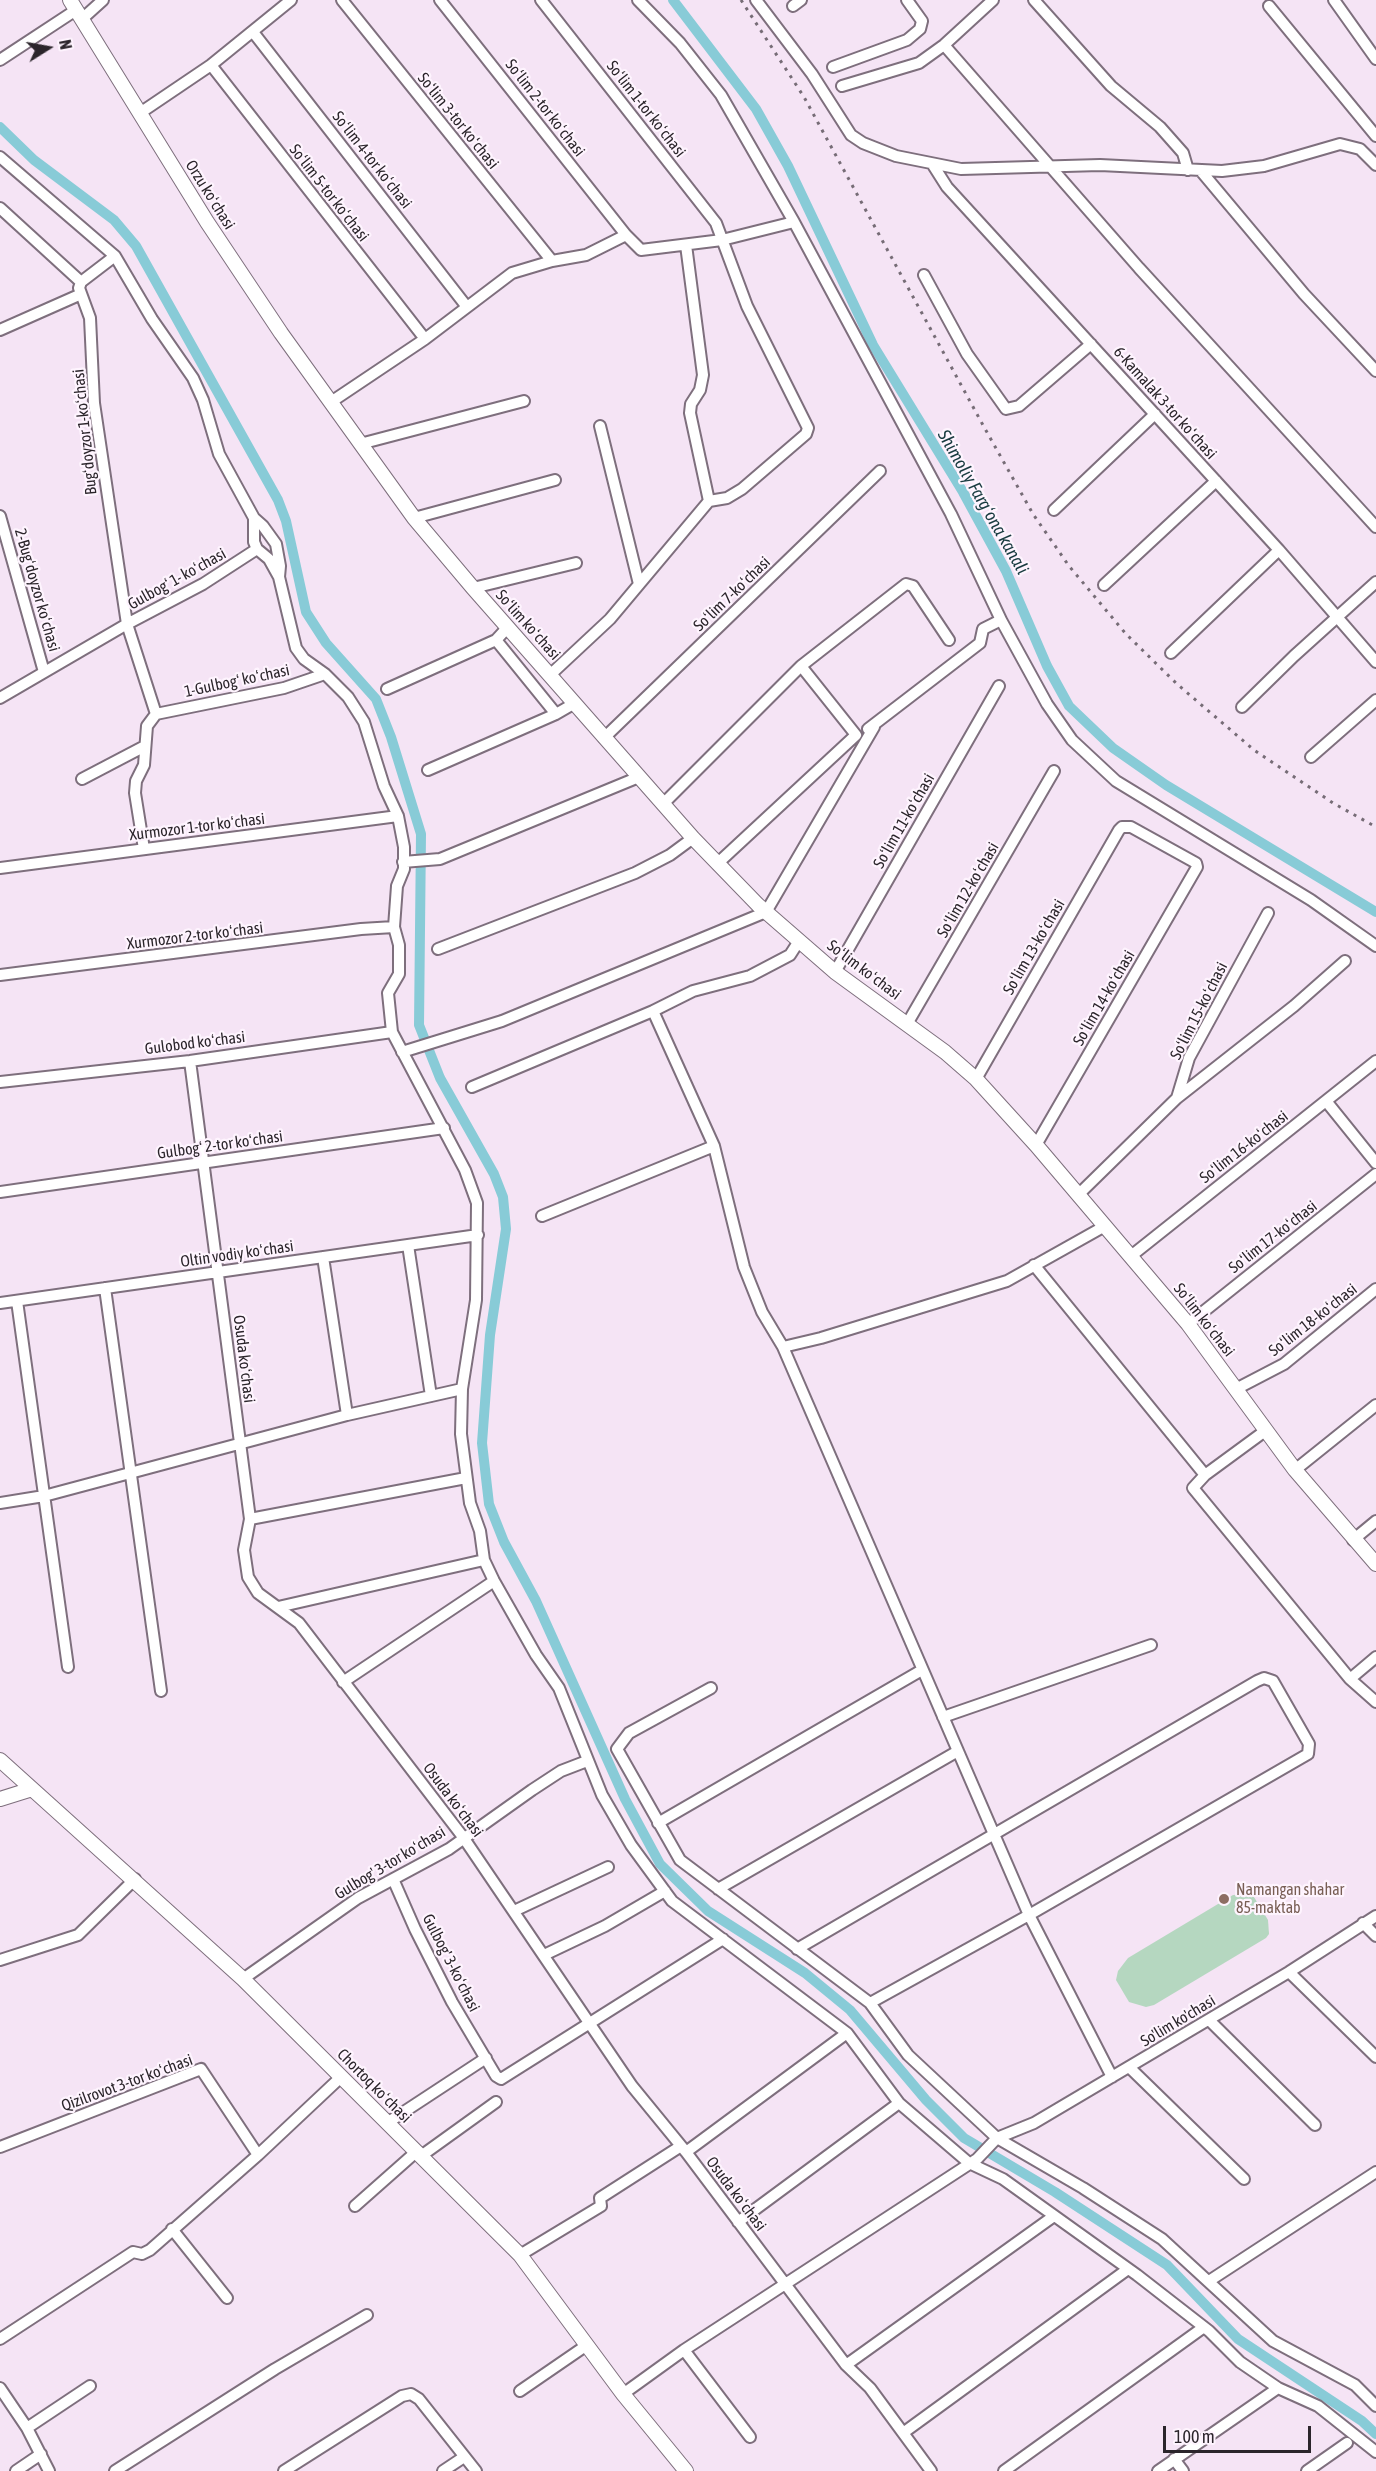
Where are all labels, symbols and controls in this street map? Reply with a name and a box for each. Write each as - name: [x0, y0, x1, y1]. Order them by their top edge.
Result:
- north arrow: [18, 18, 78, 78]
- text: N: [56, 38, 75, 51]
- street label: Soʻlim 2-tor koʻchasi: [501, 56, 589, 160]
- street label: Soʻlim 1-tor koʻchasi: [602, 57, 690, 161]
- street label: Soʻlim 3-tor koʻchasi: [413, 69, 503, 173]
- street label: Soʻlim 4-tor koʻchasi: [328, 108, 416, 212]
- street label: Soʻlim 5-tor koʻchasi: [285, 141, 373, 245]
- street label: Orzu koʻchasi: [181, 157, 239, 233]
- street label: 6-Kamalak 3-tor koʻchasi: [1109, 343, 1221, 463]
- street label: Bugʻdoyzor 1-koʻchasi: [69, 368, 101, 496]
- water label: Shimoliy Fargʻona kanali: [933, 426, 1033, 578]
- street label: 2-Bugʻdoyzor koʻchasi: [10, 526, 64, 654]
- street label: Gulbogʻ 1- koʻchasi: [125, 544, 229, 614]
- street label: Soʻlim 7-koʻchasi: [690, 553, 774, 635]
- street label: Soʻlim koʻchasi: [492, 586, 564, 664]
- street label: 1-Gulbogʻ koʻchasi: [183, 660, 291, 702]
- street label: Soʻlim 11-koʻchasi: [869, 770, 939, 872]
- street label: Xurmozor 1-tor koʻchasi: [128, 809, 266, 845]
- street label: Soʻlim 12-koʻchasi: [933, 839, 1003, 941]
- street label: Soʻlim 13-koʻchasi: [999, 896, 1069, 998]
- street label: Xurmozor 2-tor koʻchasi: [126, 918, 264, 954]
- street label: Soʻlim koʻchasi: [823, 936, 905, 1004]
- street label: Soʻlim 14-koʻchasi: [1069, 947, 1139, 1049]
- street label: Soʻlim 15-koʻchasi: [1166, 959, 1232, 1063]
- street label: Gulobod koʻchasi: [144, 1027, 246, 1059]
- street label: Soʻlim 16-koʻchasi: [1196, 1107, 1292, 1187]
- street label: Gulbogʻ 2-tor koʻchasi: [156, 1127, 284, 1163]
- street label: Soʻlim 17-koʻchasi: [1225, 1197, 1321, 1277]
- street label: Oltin vodiy koʻchasi: [179, 1237, 295, 1271]
- street label: Soʻlim koʻchasi: [1169, 1280, 1239, 1360]
- street label: Soʻlim 18-koʻchasi: [1265, 1280, 1361, 1360]
- street label: Osuda koʻchasi: [229, 1314, 259, 1404]
- street label: Osuda koʻchasi: [419, 1759, 487, 1841]
- street label: Gulbog' 3-tor koʻchasi: [331, 1822, 449, 1904]
- place label: Namangan shahar 85-maktab: [1236, 1880, 1344, 1918]
- marker: Namangan shahar 85-maktab: [1217, 1892, 1231, 1906]
- street label: Gulbog' 3-koʻchasi: [418, 1911, 484, 2015]
- street label: So'lim ko'chasi: [1137, 1991, 1219, 2051]
- street label: Chortoq koʻchasi: [333, 2045, 415, 2127]
- street label: Qizilrovot 3-tor koʻchasi: [59, 2050, 195, 2116]
- street label: Osuda koʻchasi: [702, 2153, 770, 2235]
- scale bar: [1166, 2414, 1314, 2452]
- text: 100 m: [1174, 2426, 1215, 2447]

